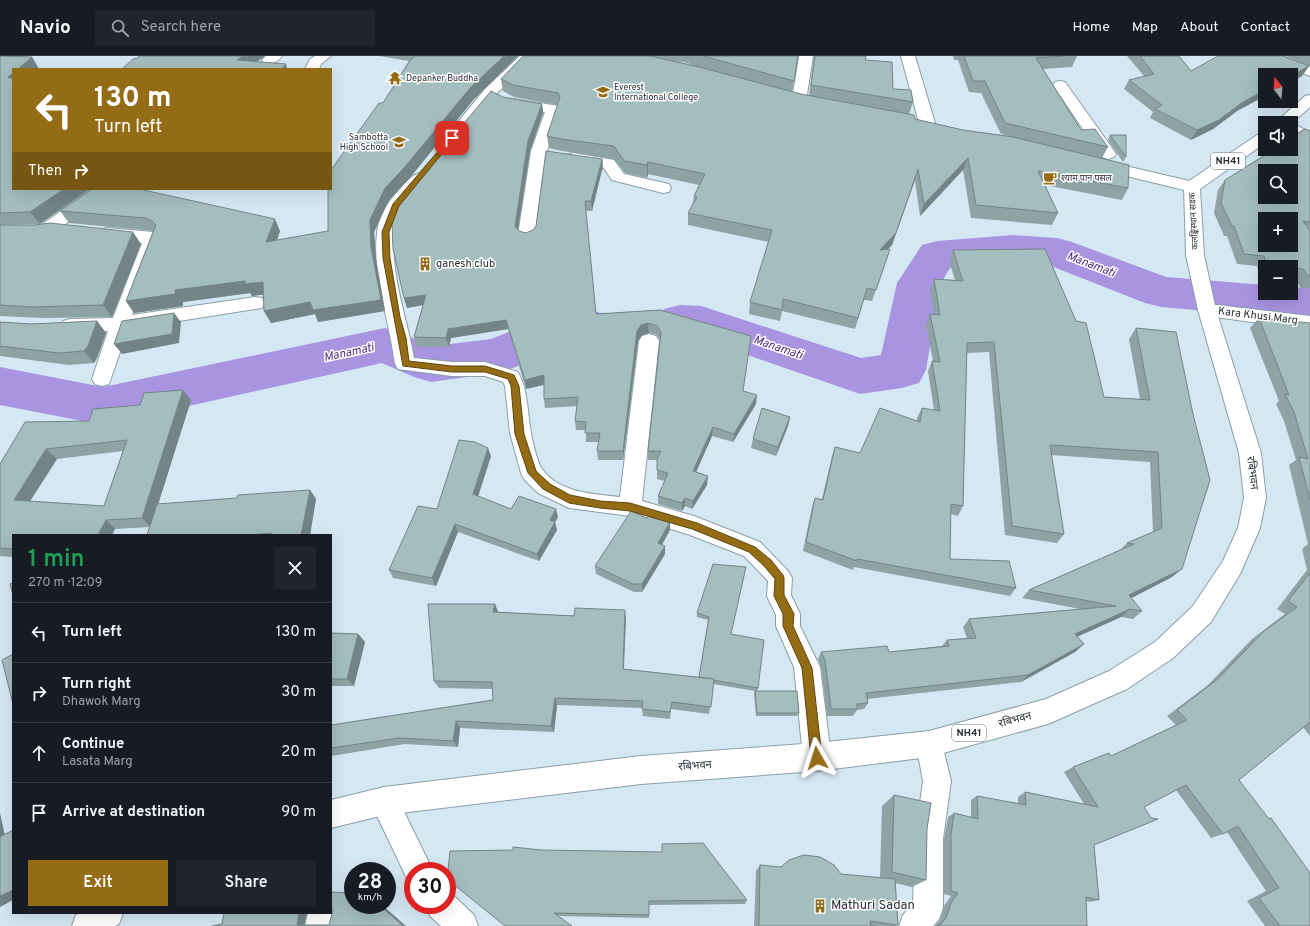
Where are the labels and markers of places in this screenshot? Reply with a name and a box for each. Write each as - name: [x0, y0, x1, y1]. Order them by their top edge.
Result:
- temple icon: Depanker Buddha: [387, 70, 403, 86]
- place label: Depanker Buddha: [406, 73, 478, 84]
- place label: Everest International College: [614, 82, 698, 103]
- school or university icon: Everest International College: [595, 84, 611, 100]
- pin: [435, 121, 469, 155]
- place label: Sambotta High School: [340, 132, 388, 153]
- school or university icon: Sambotta High School: [391, 134, 407, 150]
- cafe icon: श्याम पान पसल: [1042, 170, 1058, 186]
- place label: श्याम पान पसल: [1061, 173, 1113, 184]
- building icon: ganesh club: [417, 256, 433, 272]
- place label: ganesh club: [436, 257, 495, 271]
- building icon: Mathuri Sadan: [812, 898, 828, 914]
- place label: Mathuri Sadan: [831, 898, 915, 914]

